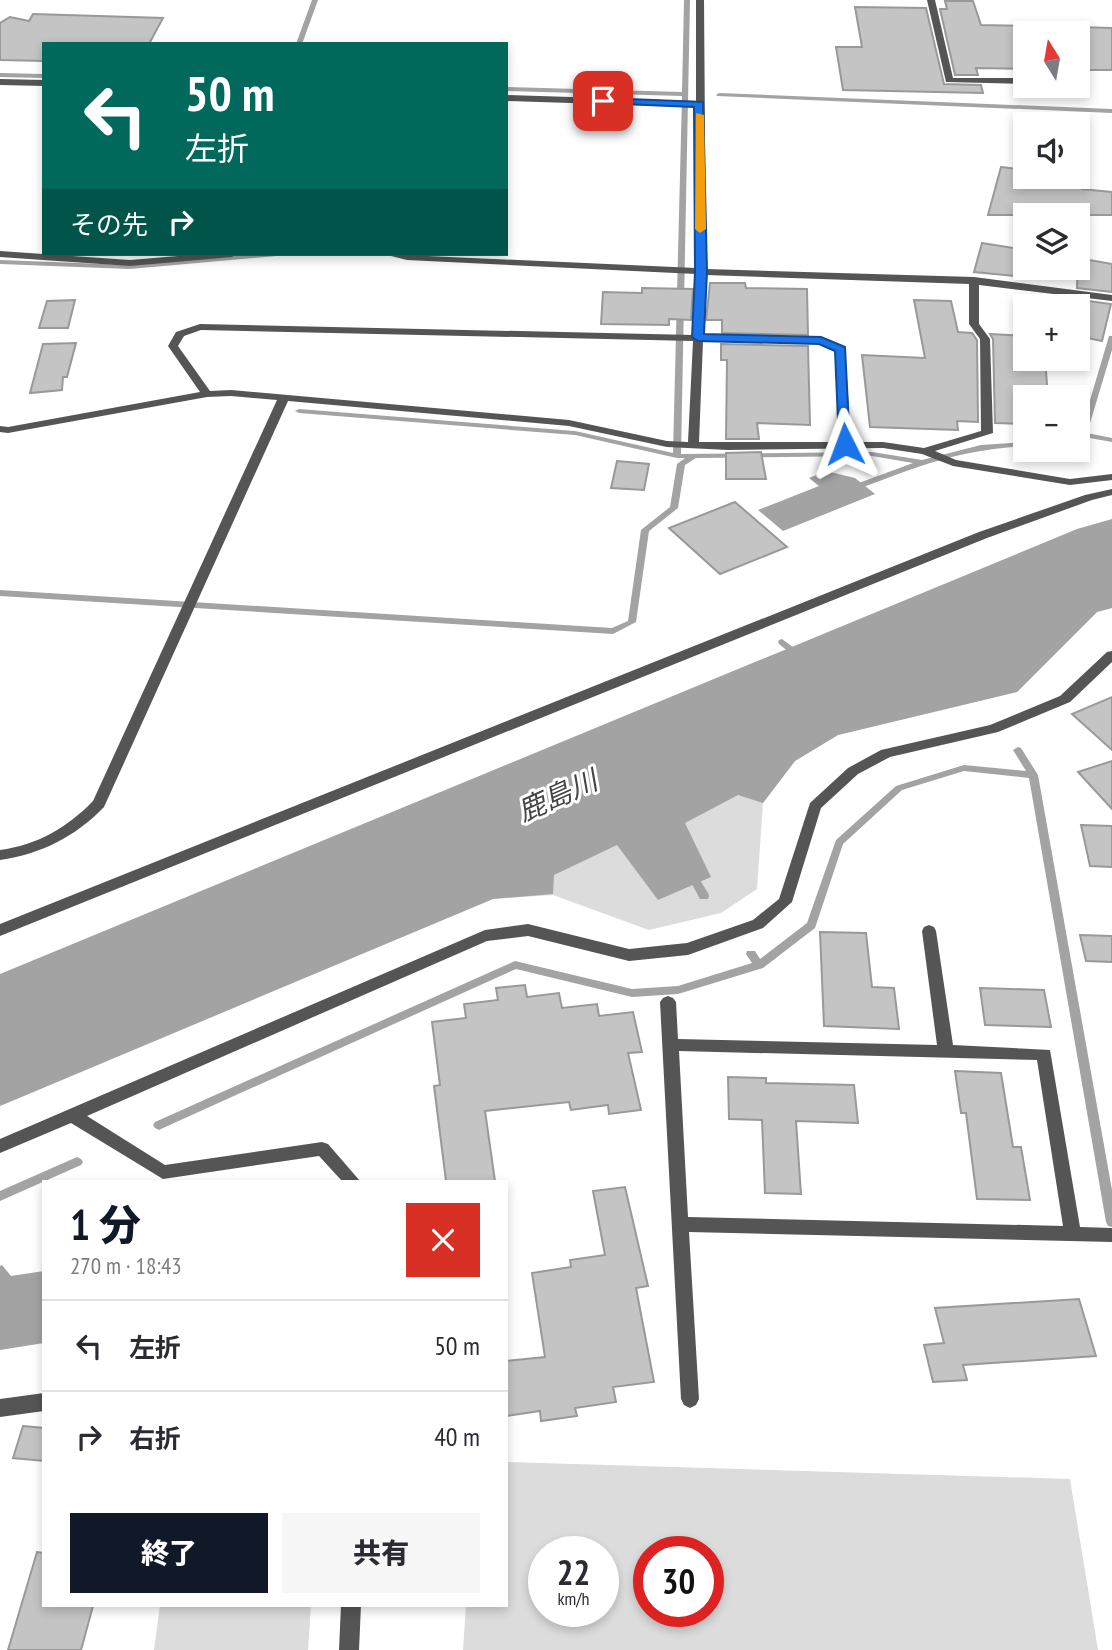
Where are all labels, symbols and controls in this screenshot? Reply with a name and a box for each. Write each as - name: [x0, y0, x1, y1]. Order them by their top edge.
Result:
- north arrow: [1013, 21, 1090, 98]
- map controls: [1013, 21, 1090, 462]
- text: 50 m: [185, 61, 274, 125]
- icon: left: [70, 70, 161, 161]
- pin: [573, 71, 633, 131]
- icon: arrive: [584, 82, 622, 120]
- button: sound: [1013, 112, 1090, 189]
- text: 左折: [185, 127, 249, 169]
- icon: right: [162, 203, 200, 241]
- button: layers: [1013, 203, 1090, 280]
- text: その先: [70, 208, 148, 241]
- button: +: [1013, 294, 1090, 371]
- button: −: [1013, 385, 1090, 462]
- position arrow: [808, 407, 882, 481]
- water label: 鹿島川: [511, 760, 606, 829]
- text: 1 分: [70, 1197, 141, 1252]
- button: close: [406, 1203, 480, 1277]
- text: 270 m · 18:43: [70, 1251, 182, 1280]
- icon: left: [70, 1327, 108, 1365]
- text: 50 m: [434, 1329, 480, 1362]
- text: 左折: [129, 1331, 181, 1364]
- icon: right: [70, 1418, 108, 1456]
- text: 40 m: [434, 1420, 480, 1453]
- text: 右折: [129, 1422, 181, 1455]
- button: 終了: [70, 1513, 268, 1593]
- button: 共有: [282, 1513, 480, 1593]
- speed limit sign: 30: [633, 1536, 724, 1627]
- text: 22: [557, 1549, 590, 1595]
- text: km/h: [558, 1587, 589, 1610]

